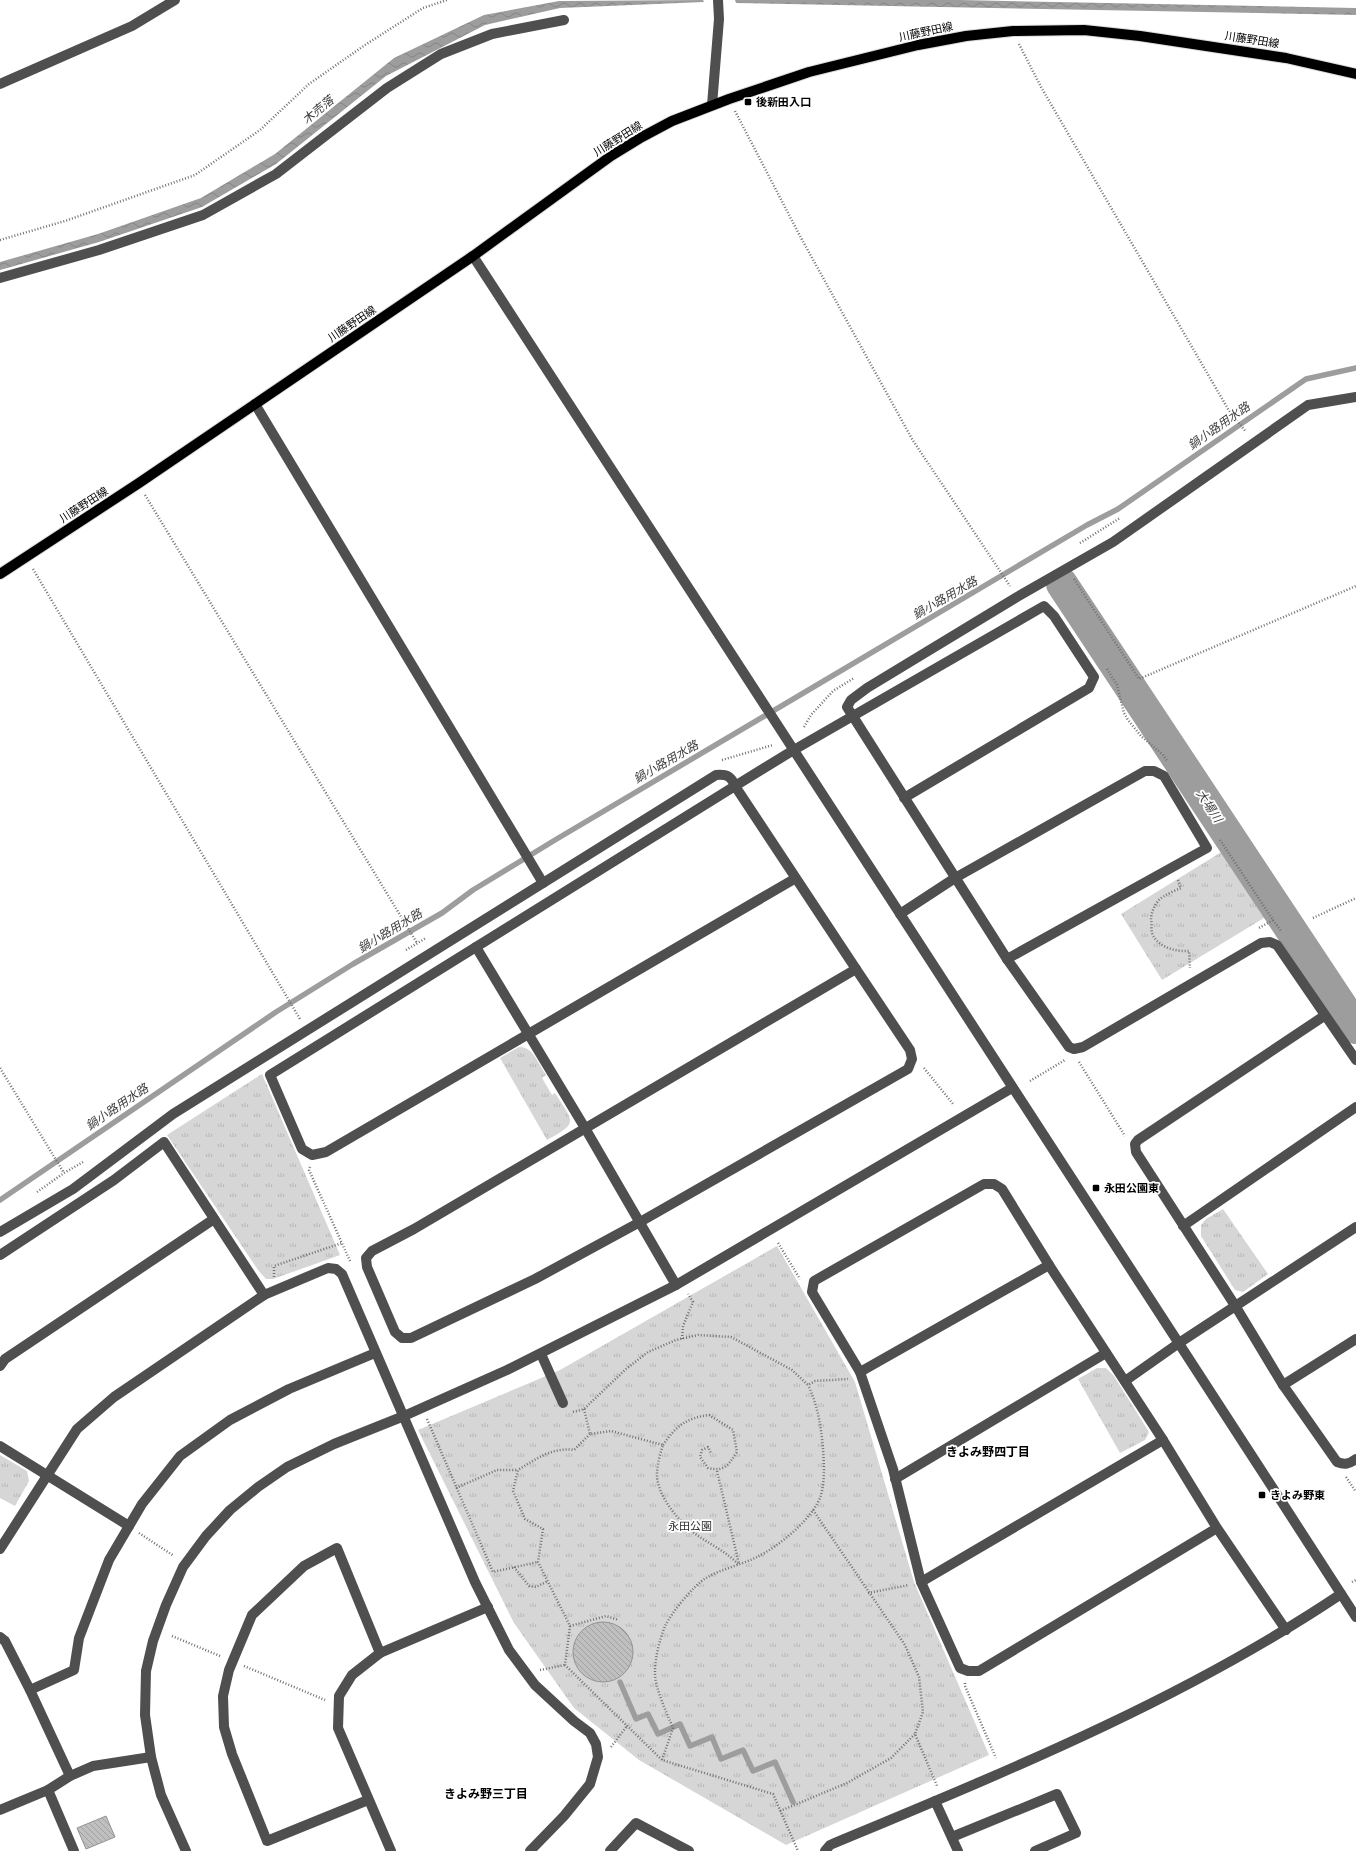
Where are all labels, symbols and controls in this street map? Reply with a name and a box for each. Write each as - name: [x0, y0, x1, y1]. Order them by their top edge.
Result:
- street label: 川藤野田線: [898, 20, 954, 44]
- street label: 川藤野田線: [1224, 29, 1280, 51]
- water label: 木売落: [300, 92, 338, 127]
- place label: 後新田入口: [756, 96, 811, 109]
- marker: 後新田入口: [743, 97, 753, 107]
- street label: 川藤野田線: [591, 119, 645, 159]
- street label: 川藤野田線: [326, 303, 378, 345]
- water label: 鍋小路用水路: [1185, 399, 1253, 452]
- street label: 川藤野田線: [57, 485, 111, 525]
- water label: 鍋小路用水路: [910, 573, 981, 622]
- water label: 鍋小路用水路: [631, 737, 702, 786]
- water label: 大場川: [1193, 787, 1226, 827]
- water label: 鍋小路用水路: [356, 906, 425, 956]
- water label: 鍋小路用水路: [83, 1081, 152, 1133]
- place label: 永田公園東: [1104, 1182, 1159, 1195]
- marker: 永田公園東: [1091, 1183, 1101, 1193]
- district label: きよみ野四丁目: [946, 1445, 1030, 1459]
- place label: きよみ野東: [1270, 1489, 1325, 1502]
- marker: きよみ野東: [1257, 1490, 1267, 1500]
- park label: 永田公園: [668, 1520, 712, 1533]
- district label: きよみ野三丁目: [444, 1787, 528, 1801]

